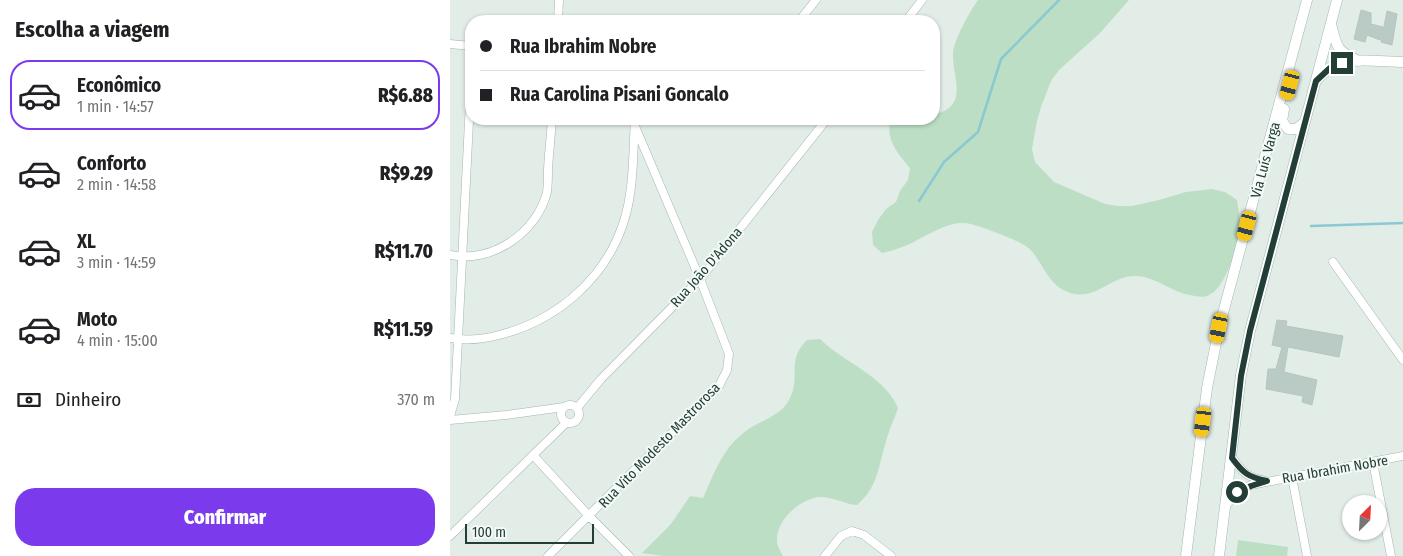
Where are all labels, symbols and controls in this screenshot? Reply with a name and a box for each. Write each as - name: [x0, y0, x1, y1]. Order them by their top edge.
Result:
- text: Escolha a viagem: [15, 16, 170, 43]
- text: Rua Ibrahim Nobre: [510, 35, 656, 58]
- route end: [1331, 52, 1353, 74]
- car: [1278, 69, 1301, 101]
- icon: car: [17, 73, 62, 118]
- text: Econômico: [77, 74, 161, 97]
- text: Rua Carolina Pisani Goncalo: [510, 83, 729, 106]
- text: R$6.88: [378, 84, 433, 107]
- text: 1 min · 14:57: [77, 97, 154, 116]
- street label: Via Luís Varga: [1247, 120, 1284, 200]
- icon: car: [17, 151, 62, 196]
- text: Conforto: [77, 152, 146, 175]
- text: R$9.29: [380, 162, 433, 185]
- text: 2 min · 14:58: [77, 175, 156, 194]
- car: [1235, 210, 1258, 242]
- street label: Rua João D'Adona: [667, 224, 746, 311]
- icon: car: [17, 229, 62, 274]
- text: XL: [77, 230, 96, 253]
- text: R$11.70: [374, 240, 433, 263]
- text: 3 min · 14:59: [77, 253, 156, 272]
- icon: car: [17, 307, 62, 352]
- text: Moto: [77, 308, 117, 331]
- car: [1208, 312, 1229, 344]
- text: R$11.59: [374, 318, 433, 341]
- text: 4 min · 15:00: [77, 331, 158, 350]
- street label: Rua Vito Modesto Mastrorosa: [595, 379, 724, 511]
- icon: cash: [15, 386, 43, 414]
- text: Dinheiro: [55, 388, 121, 411]
- text: 370 m: [397, 390, 435, 409]
- car: [1193, 406, 1212, 438]
- street label: Rua Ibrahim Nobre: [1281, 452, 1389, 487]
- route start: [1226, 481, 1248, 503]
- button: Confirmar: [15, 488, 435, 546]
- north arrow: [1342, 495, 1388, 540]
- map controls: [1342, 495, 1387, 540]
- scale bar: [465, 521, 594, 544]
- text: 100 m: [472, 524, 506, 541]

